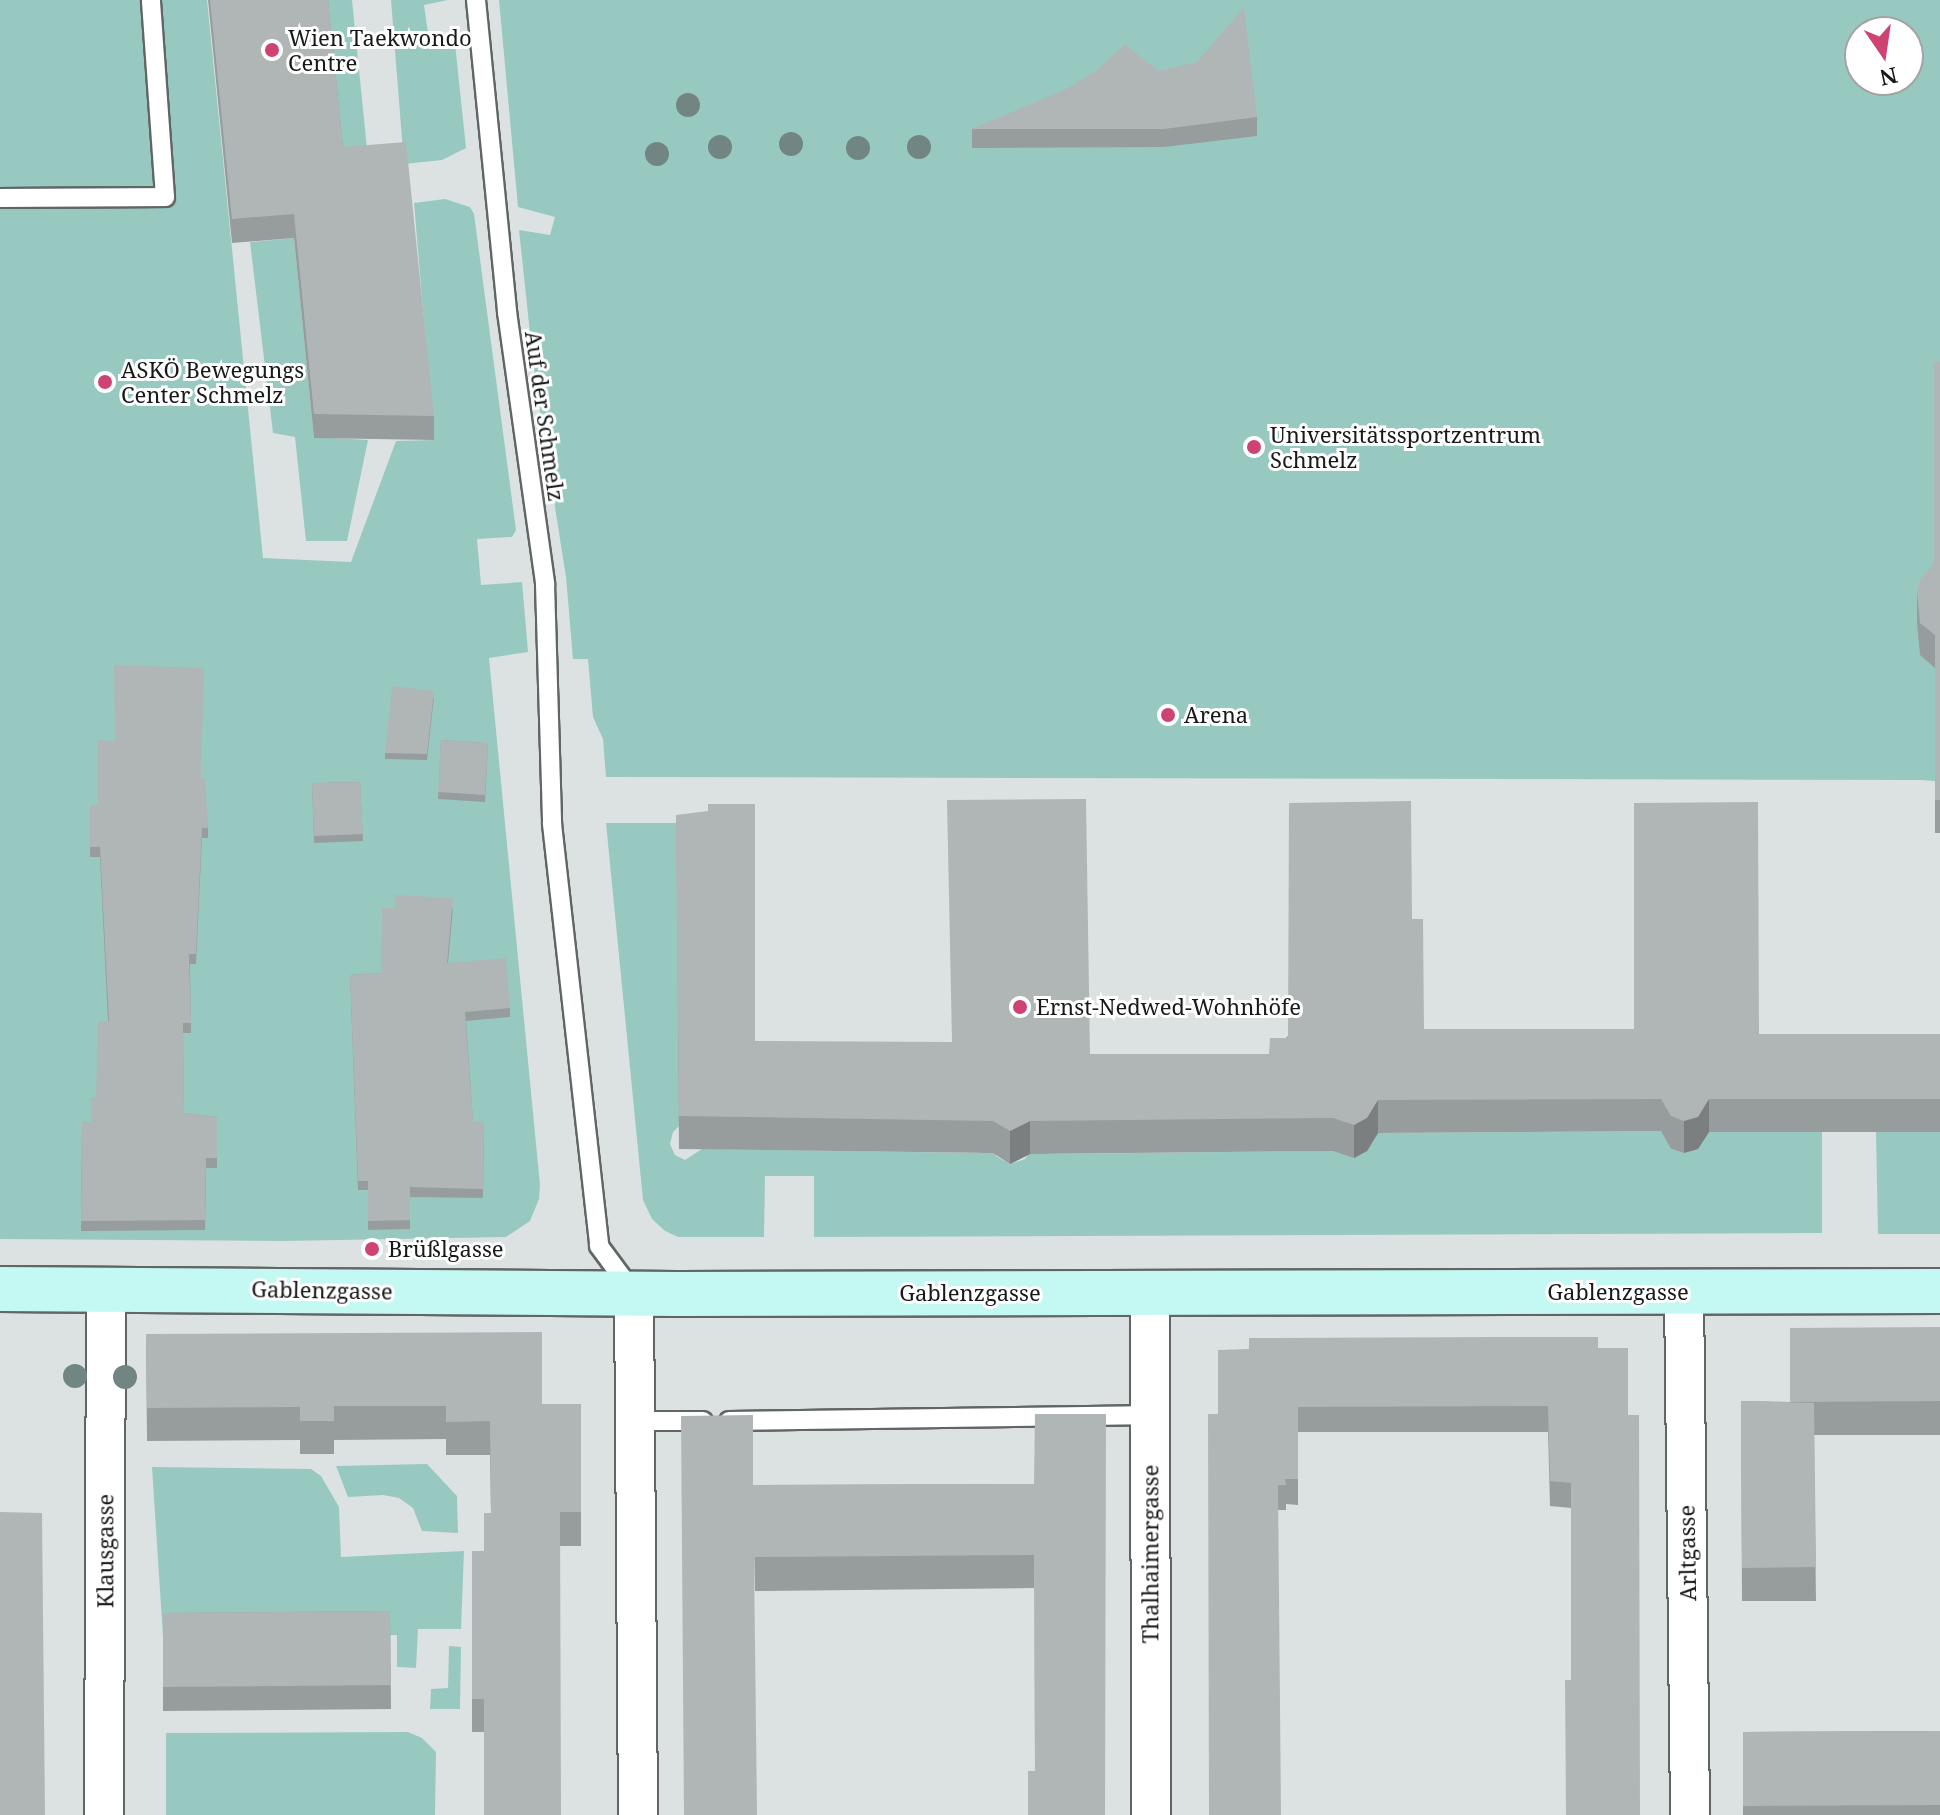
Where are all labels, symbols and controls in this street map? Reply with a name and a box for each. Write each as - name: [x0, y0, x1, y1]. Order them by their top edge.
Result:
- north arrow: [1844, 16, 1924, 96]
- place label: Wien Taekwondo Centre: [288, 24, 472, 76]
- marker: Wien Taekwondo Centre: [263, 41, 281, 59]
- text: N: [1877, 61, 1901, 94]
- street label: Auf der Schmelz: [520, 329, 570, 503]
- place label: ASKÖ Bewegungs Center Schmelz: [121, 356, 304, 408]
- marker: ASKÖ Bewegungs Center Schmelz: [96, 373, 114, 391]
- place label: Universitätssportzentrum Schmelz: [1270, 421, 1541, 472]
- marker: Universitätssportzentrum Schmelz: [1245, 438, 1263, 456]
- place label: Arena: [1184, 702, 1248, 728]
- marker: Arena: [1159, 706, 1177, 724]
- place label: Ernst-Nedwed-Wohnhöfe: [1036, 994, 1301, 1020]
- marker: Ernst-Nedwed-Wohnhöfe: [1011, 998, 1029, 1016]
- place label: Brüßlgasse: [388, 1236, 504, 1262]
- marker: Brüßlgasse: [363, 1240, 381, 1258]
- street label: Gablenzgasse: [251, 1276, 393, 1304]
- street label: Gablenzgasse: [1547, 1279, 1689, 1305]
- street label: Gablenzgasse: [899, 1280, 1041, 1306]
- street label: Thalhaimergasse: [1137, 1465, 1163, 1643]
- street label: Klausgasse: [92, 1494, 118, 1608]
- street label: Arltgasse: [1673, 1505, 1701, 1601]

